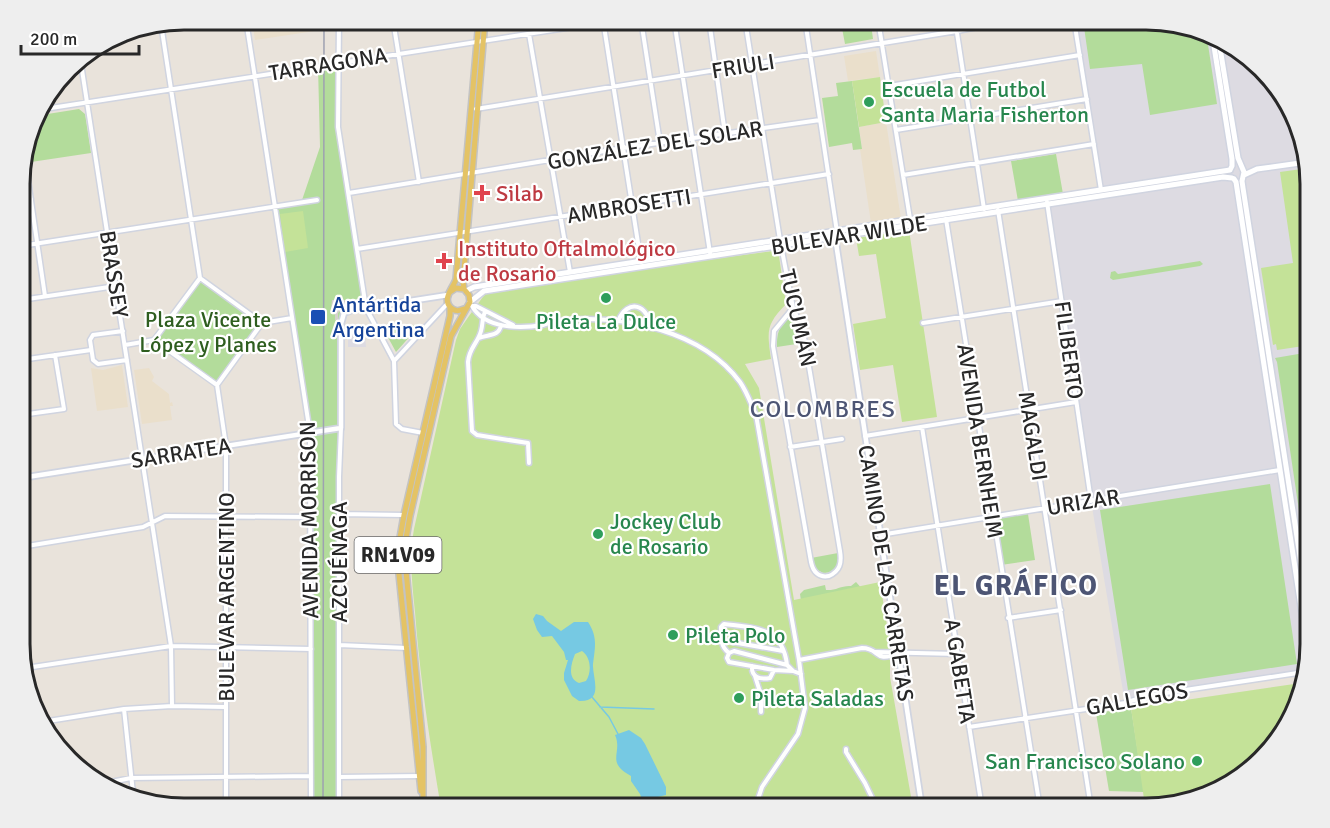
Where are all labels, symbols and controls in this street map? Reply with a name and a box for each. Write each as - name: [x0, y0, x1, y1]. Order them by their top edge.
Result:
- scale bar: [21, 18, 140, 56]
- text: 200 m: [30, 28, 77, 50]
- street label: TARRAGONA: [267, 41, 390, 87]
- street label: FRIULI: [709, 48, 777, 84]
- place label: Escuela de Futbol Santa Maria Fisherton: [881, 76, 1089, 128]
- marker: Escuela de Futbol Santa Maria Fisherton: [862, 95, 876, 109]
- street label: GONZÁLEZ DEL SOLAR: [545, 115, 765, 175]
- place label: Silab: [496, 180, 543, 207]
- street label: AMBROSETTI: [565, 183, 693, 229]
- marker: Silab: [473, 184, 491, 202]
- street label: BULEVAR WILDE: [769, 209, 929, 261]
- street label: BRASSEY: [94, 228, 134, 320]
- place label: Instituto Oftalmológico de Rosario: [458, 235, 676, 287]
- marker: Instituto Oftalmológico de Rosario: [435, 252, 453, 270]
- street label: TUCUMÁN: [774, 267, 822, 369]
- place label: Antártida Argentina: [332, 291, 425, 343]
- marker: Pileta La Dulce: [599, 291, 613, 305]
- street label: FILIBERTO: [1049, 299, 1089, 401]
- park label: Plaza Vicente López y Planes: [139, 306, 277, 358]
- marker: Antártida Argentina: [309, 308, 327, 326]
- place label: Pileta La Dulce: [536, 308, 676, 335]
- street label: AVENIDA BERNHEIM: [951, 342, 1009, 540]
- street label: MAGALDI: [1013, 389, 1053, 483]
- district label: COLOMBRES: [750, 394, 896, 424]
- street label: AVENIDA MORRISON: [294, 421, 324, 619]
- street label: SARRATEA: [129, 432, 234, 474]
- street label: CAMINO DE LAS CARRETAS: [852, 443, 920, 703]
- street label: URIZAR: [1045, 483, 1121, 521]
- street label: BULEVAR ARGENTINO: [213, 492, 240, 702]
- street label: AZCUÉNAGA: [326, 501, 353, 623]
- place label: Jockey Club de Rosario: [610, 508, 721, 560]
- marker: Jockey Club de Rosario: [591, 527, 605, 541]
- road number: RN1V09: [354, 537, 442, 573]
- district label: EL GRÁFICO: [934, 567, 1098, 603]
- street label: A GABETTA: [938, 617, 982, 726]
- place label: Pileta Polo: [685, 622, 785, 649]
- marker: Pileta Polo: [666, 628, 680, 642]
- street label: GALLEGOS: [1084, 677, 1190, 721]
- place label: Pileta Saladas: [751, 685, 884, 712]
- marker: Pileta Saladas: [732, 691, 746, 705]
- place label: San Francisco Solano: [985, 748, 1185, 775]
- marker: San Francisco Solano: [1190, 754, 1204, 768]

